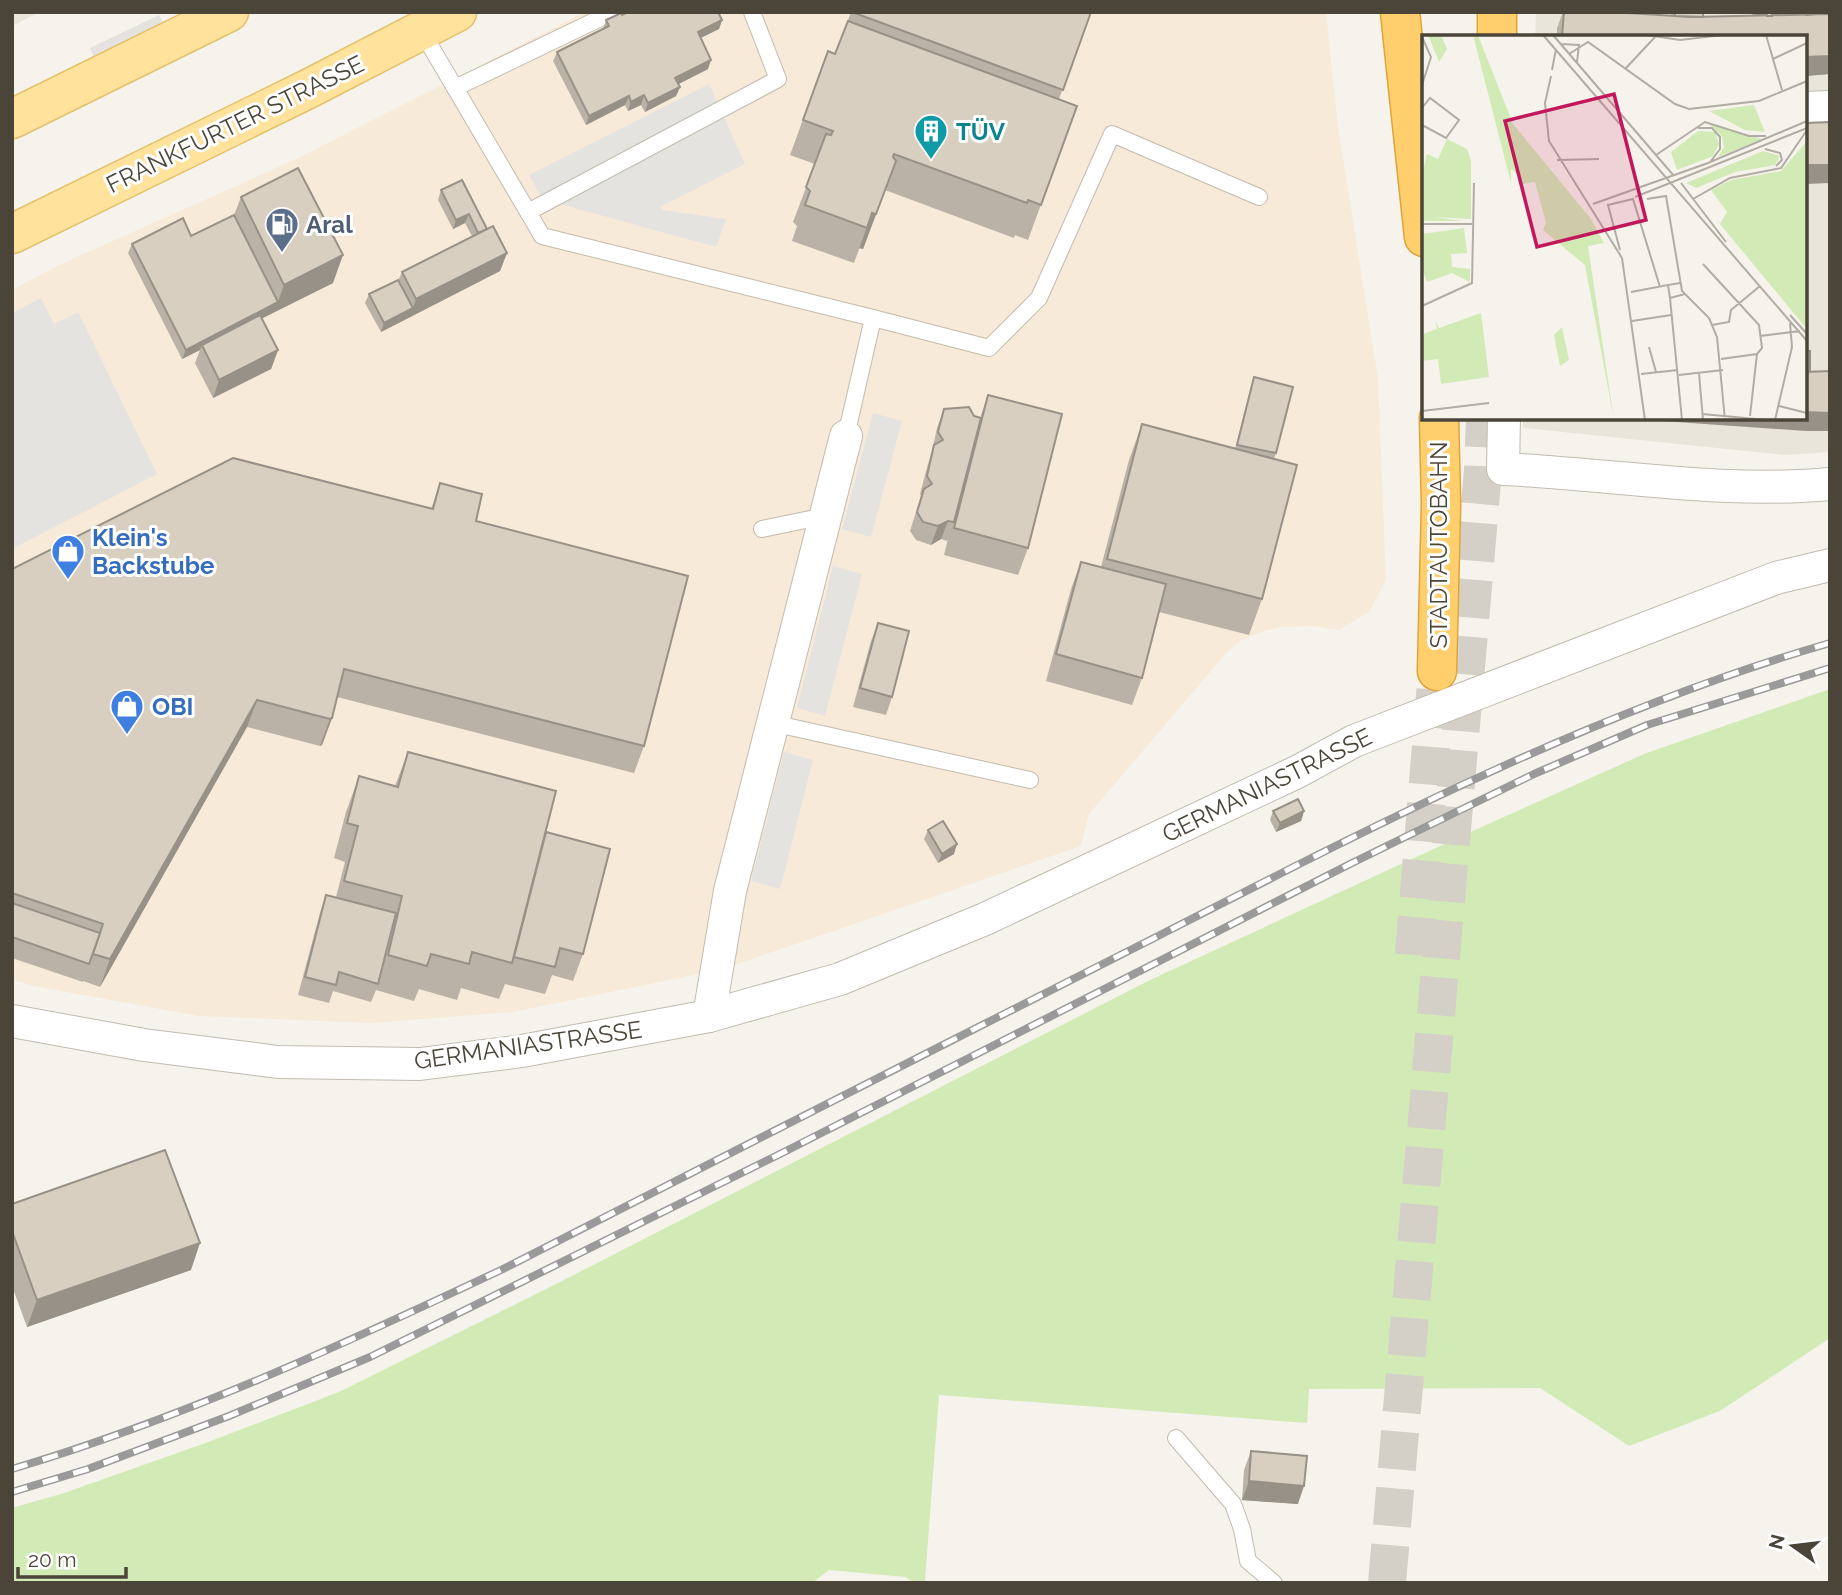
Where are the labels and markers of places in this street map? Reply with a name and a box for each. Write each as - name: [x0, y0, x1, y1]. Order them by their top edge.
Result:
- building icon: TÜV: [912, 112, 950, 161]
- place label: TÜV: [956, 117, 1006, 146]
- fuel station icon: Aral: [263, 205, 301, 254]
- place label: Aral: [306, 210, 353, 239]
- place label: Klein's Backstube: [92, 523, 214, 580]
- shop icon: Klein's Backstube: [49, 532, 87, 581]
- shop icon: OBI: [108, 687, 146, 736]
- place label: OBI: [152, 692, 193, 721]

